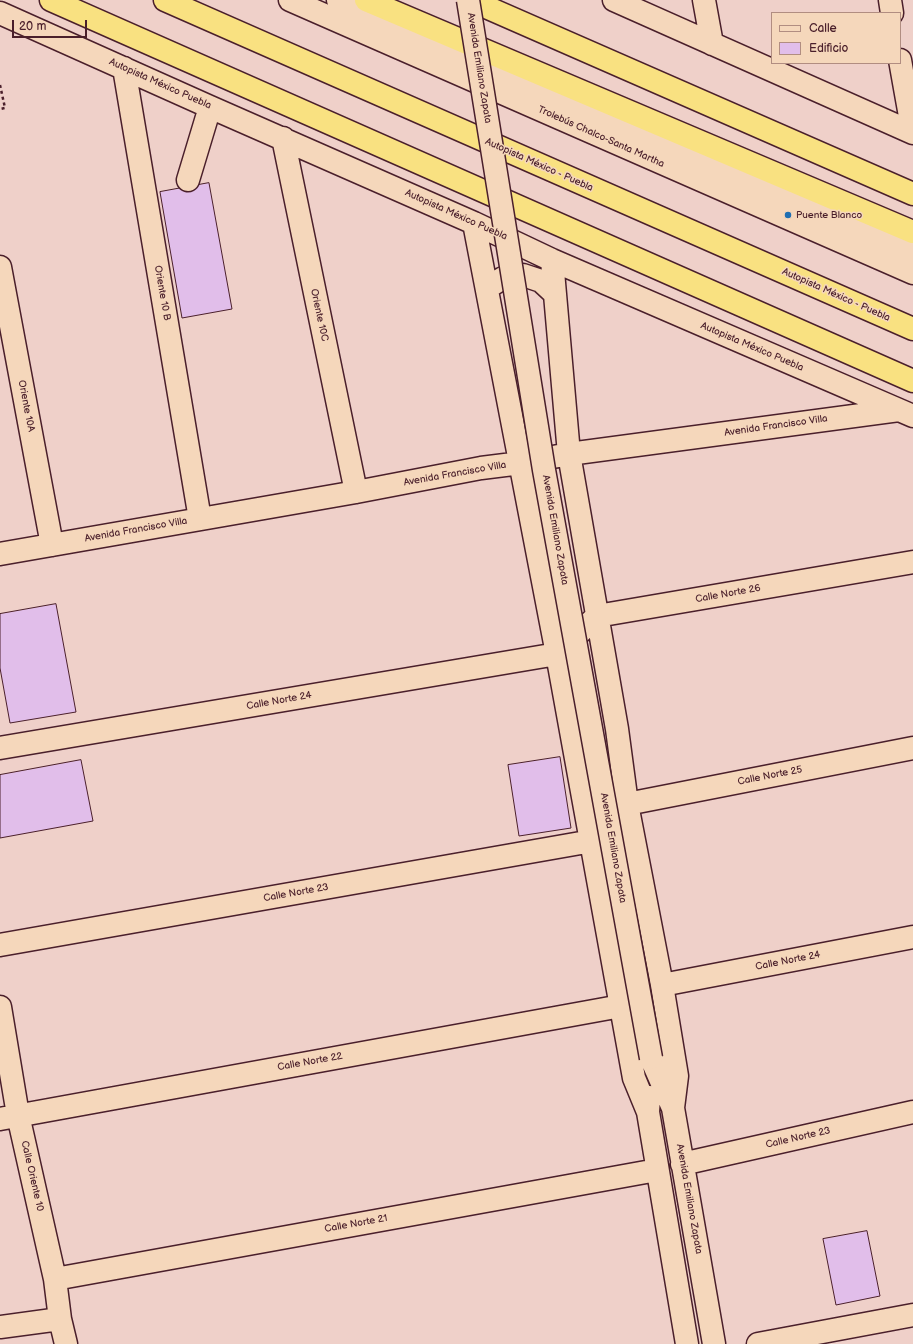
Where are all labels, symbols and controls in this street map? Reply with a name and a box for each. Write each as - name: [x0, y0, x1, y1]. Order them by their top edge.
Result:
- scale bar: [14, 12, 89, 38]
- street label: Avenida Emiliano Zapata: [464, 12, 494, 124]
- legend: [771, 12, 901, 64]
- text: 20 m: [19, 19, 46, 34]
- text: Calle: [809, 21, 837, 36]
- text: Edificio: [809, 41, 848, 56]
- street label: Autopista México Puebla: [107, 56, 213, 112]
- street label: Trolebús Chalco-Santa Martha: [536, 104, 666, 170]
- street label: Autopista México - Puebla: [483, 136, 595, 194]
- street label: Autopista México Puebla: [403, 187, 509, 243]
- place label: Puente Blanco: [796, 209, 862, 221]
- marker: Puente Blanco: [783, 210, 793, 220]
- street label: Oriente 10 B: [151, 264, 173, 322]
- street label: Autopista México - Puebla: [780, 266, 892, 324]
- street label: Oriente 10C: [308, 288, 330, 342]
- street label: Autopista México Puebla: [699, 320, 805, 374]
- street label: Oriente 10A: [15, 379, 37, 433]
- street label: Avenida Francisco Villa: [724, 413, 828, 439]
- street label: Avenida Francisco Villa: [403, 459, 507, 489]
- street label: Avenida Emiliano Zapata: [539, 474, 571, 586]
- street label: Avenida Francisco Villa: [84, 515, 188, 545]
- street label: Calle Norte 26: [694, 582, 762, 606]
- street label: Calle Norte 24: [245, 689, 313, 713]
- street label: Calle Norte 25: [737, 764, 803, 788]
- street label: Avenida Emiliano Zapata: [597, 792, 629, 904]
- street label: Calle Norte 23: [262, 881, 330, 905]
- street label: Calle Norte 24: [754, 949, 822, 973]
- street label: Calle Norte 22: [277, 1050, 343, 1074]
- street label: Calle Norte 23: [765, 1125, 831, 1151]
- street label: Calle Oriente 10: [18, 1140, 46, 1212]
- street label: Avenida Emiliano Zapata: [673, 1143, 705, 1255]
- street label: Calle Norte 21: [324, 1213, 388, 1235]

